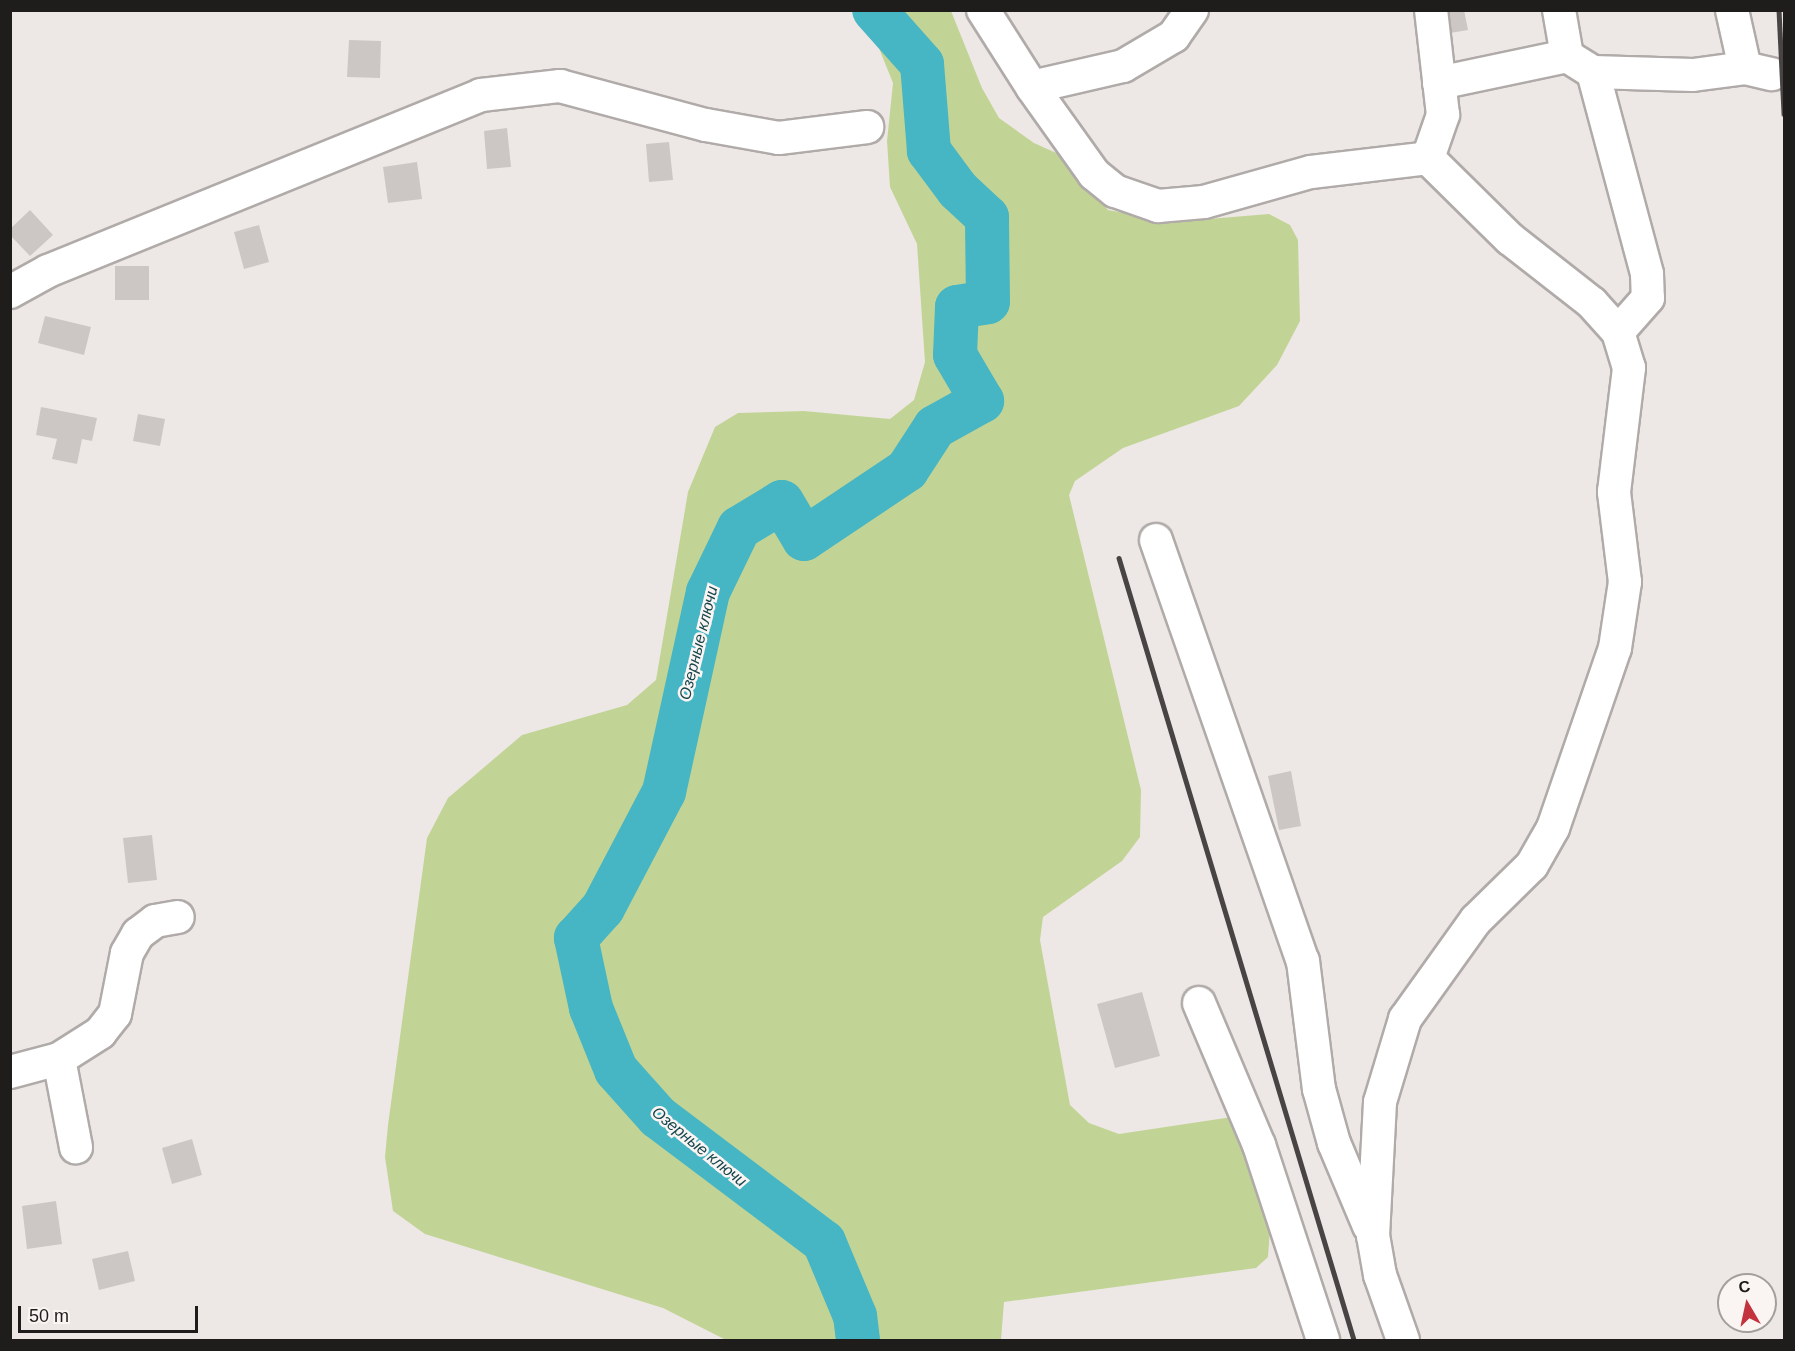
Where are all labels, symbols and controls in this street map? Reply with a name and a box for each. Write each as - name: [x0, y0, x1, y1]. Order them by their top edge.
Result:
- water label: Озерные ключи: [676, 584, 722, 702]
- water label: Озерные ключи: [648, 1103, 750, 1191]
- north arrow: [1717, 1273, 1777, 1333]
- text: С: [1737, 1277, 1751, 1296]
- scale bar: [21, 1294, 201, 1332]
- text: 50 m: [29, 1306, 69, 1326]

